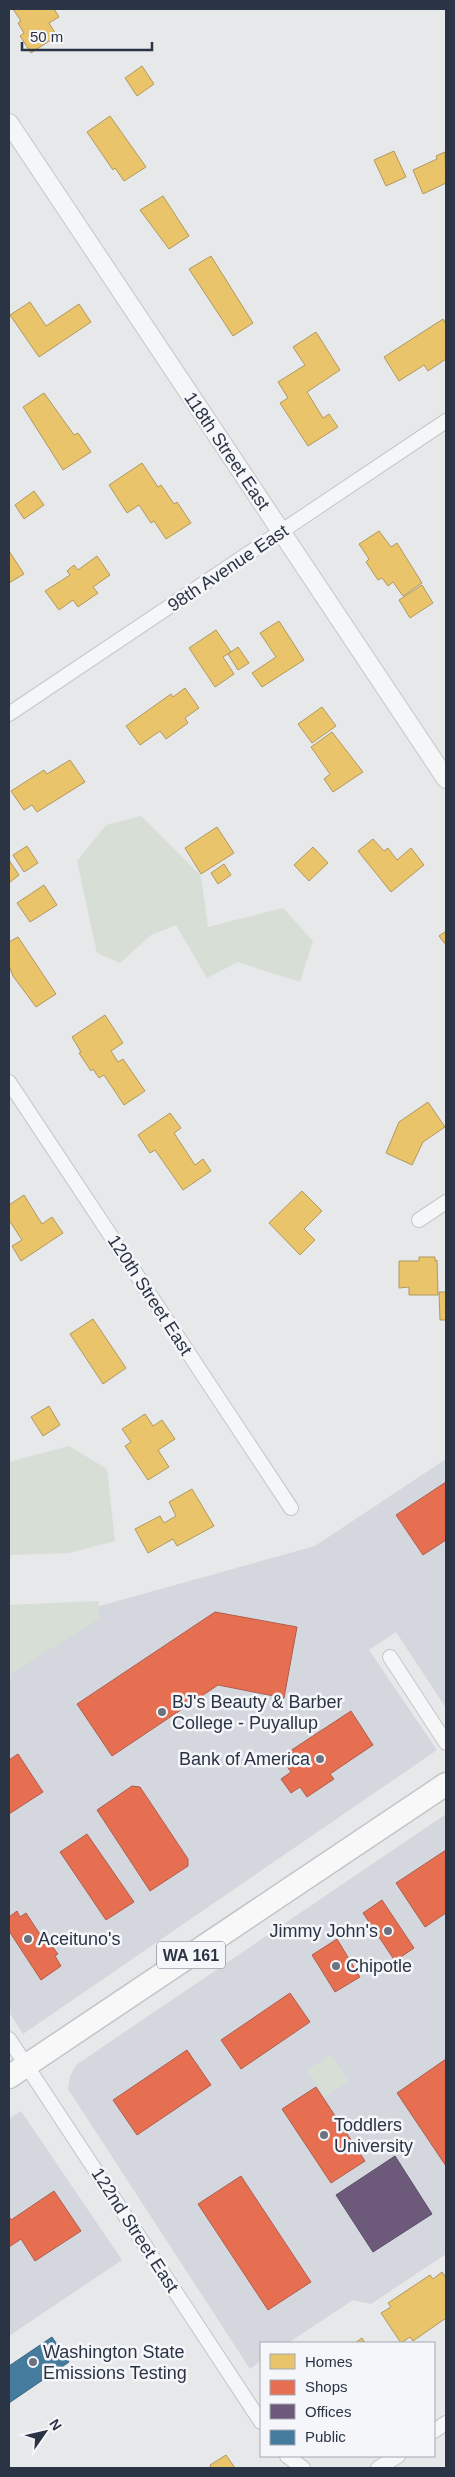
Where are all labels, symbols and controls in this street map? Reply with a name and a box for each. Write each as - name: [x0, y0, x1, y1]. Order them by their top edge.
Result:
- scale bar: [22, 20, 152, 52]
- text: 50 m: [30, 28, 63, 45]
- street label: 118th Street East: [180, 388, 274, 514]
- street label: 98th Avenue East: [164, 520, 292, 616]
- street label: 120th Street East: [104, 1231, 196, 1359]
- place label: BJ's Beauty & Barber College - Puyallup: [172, 1692, 343, 1733]
- marker: BJ's Beauty & Barber College - Puyallup: [156, 1706, 168, 1718]
- place label: Bank of America: [179, 1749, 311, 1769]
- marker: Bank of America: [314, 1753, 326, 1765]
- place label: Jimmy John's: [270, 1921, 378, 1941]
- marker: Jimmy John's: [382, 1925, 394, 1937]
- place label: Aceituno's: [38, 1929, 121, 1949]
- marker: Aceituno's: [22, 1933, 34, 1945]
- road number: WA 161: [157, 1942, 225, 1968]
- place label: Chipotle: [346, 1956, 412, 1976]
- marker: Chipotle: [330, 1960, 342, 1972]
- place label: Toddlers University: [334, 2115, 413, 2156]
- marker: Toddlers University: [318, 2129, 330, 2141]
- street label: 122nd Street East: [87, 2164, 183, 2296]
- place label: Washington State Emissions Testing: [43, 2342, 187, 2383]
- legend: [260, 2342, 435, 2457]
- text: Homes: [305, 2353, 353, 2370]
- marker: Washington State Emissions Testing: [27, 2356, 39, 2368]
- text: Shops: [305, 2378, 348, 2395]
- text: Offices: [305, 2403, 351, 2420]
- north arrow: [20, 2407, 70, 2457]
- text: N: [46, 2416, 65, 2433]
- text: Public: [305, 2428, 346, 2445]

